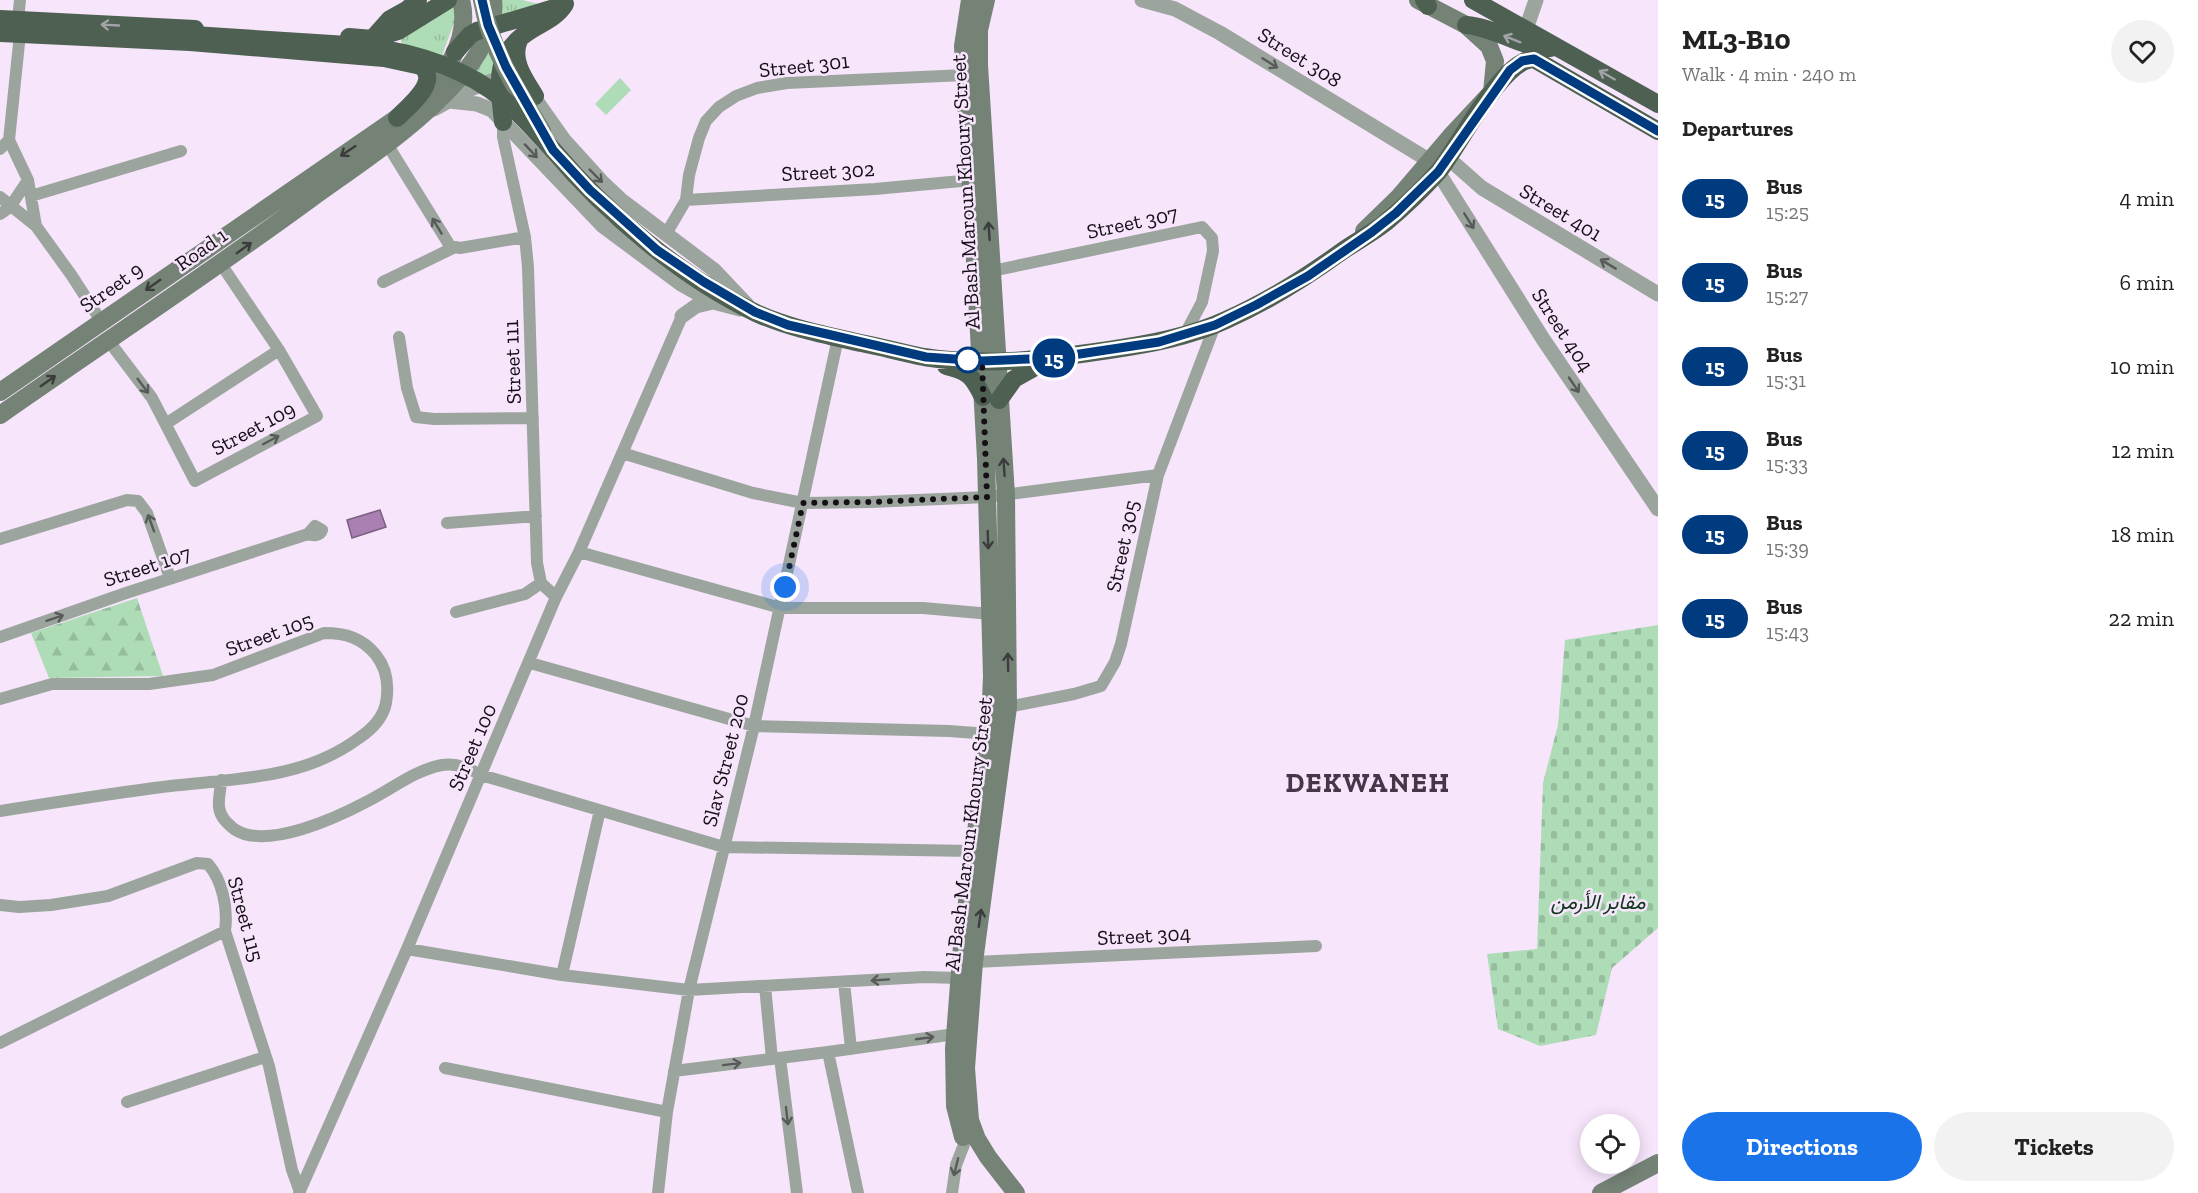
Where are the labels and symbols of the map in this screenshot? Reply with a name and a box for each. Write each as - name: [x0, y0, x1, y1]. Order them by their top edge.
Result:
- one-way arrow: [100, 19, 120, 30]
- street label: Street 308: [1254, 22, 1346, 92]
- one-way arrow: [1503, 33, 1522, 44]
- street label: Street 301: [758, 48, 850, 82]
- street label: Al Bash Maroun Khoury Street: [945, 53, 985, 330]
- one-way arrow: [1261, 58, 1278, 70]
- one-way arrow: [1599, 69, 1616, 81]
- one-way arrow: [524, 143, 539, 158]
- one-way arrow: [341, 145, 357, 157]
- street label: Street 302: [781, 156, 875, 186]
- one-way arrow: [588, 168, 603, 183]
- street label: Street 401: [1515, 178, 1607, 246]
- street label: Street 307: [1084, 200, 1180, 244]
- one-way arrow: [1463, 212, 1475, 229]
- one-way arrow: [430, 218, 442, 235]
- one-way arrow: [984, 221, 995, 241]
- street label: Road 1: [170, 222, 232, 276]
- one-way arrow: [235, 242, 251, 254]
- street label: Street 9: [75, 256, 147, 318]
- one-way arrow: [1600, 258, 1617, 270]
- one-way arrow: [145, 279, 162, 291]
- street label: Street 404: [1527, 283, 1599, 377]
- street label: Street 111: [498, 319, 526, 405]
- line badge: 15: [1027, 338, 1081, 378]
- unlabelled marker: [955, 347, 981, 373]
- one-way arrow: [39, 375, 56, 387]
- one-way arrow: [1568, 377, 1580, 393]
- one-way arrow: [137, 378, 150, 394]
- street label: Street 109: [207, 395, 299, 461]
- one-way arrow: [262, 434, 279, 446]
- one-way arrow: [998, 458, 1009, 478]
- street label: Street 305: [1100, 498, 1144, 594]
- one-way arrow: [144, 514, 155, 533]
- one-way arrow: [983, 530, 994, 550]
- street label: Street 107: [100, 540, 194, 592]
- your location: [770, 572, 800, 602]
- street label: Street 105: [222, 607, 316, 661]
- one-way arrow: [45, 611, 64, 622]
- one-way arrow: [1002, 653, 1013, 673]
- street label: Slav Street 200: [696, 691, 754, 829]
- street label: Al Bash Maroun Khoury Street: [939, 695, 997, 972]
- street label: Street 100: [442, 700, 502, 794]
- district label: DEKWANEH: [1285, 767, 1451, 799]
- street label: Street 115: [223, 874, 269, 964]
- park label: مقابر الأرمن: [1551, 889, 1646, 915]
- one-way arrow: [975, 909, 986, 929]
- street label: Street 304: [1097, 920, 1191, 950]
- one-way arrow: [870, 975, 890, 986]
- one-way arrow: [915, 1033, 935, 1044]
- one-way arrow: [721, 1058, 741, 1069]
- one-way arrow: [782, 1105, 793, 1125]
- one-way arrow: [950, 1157, 962, 1176]

